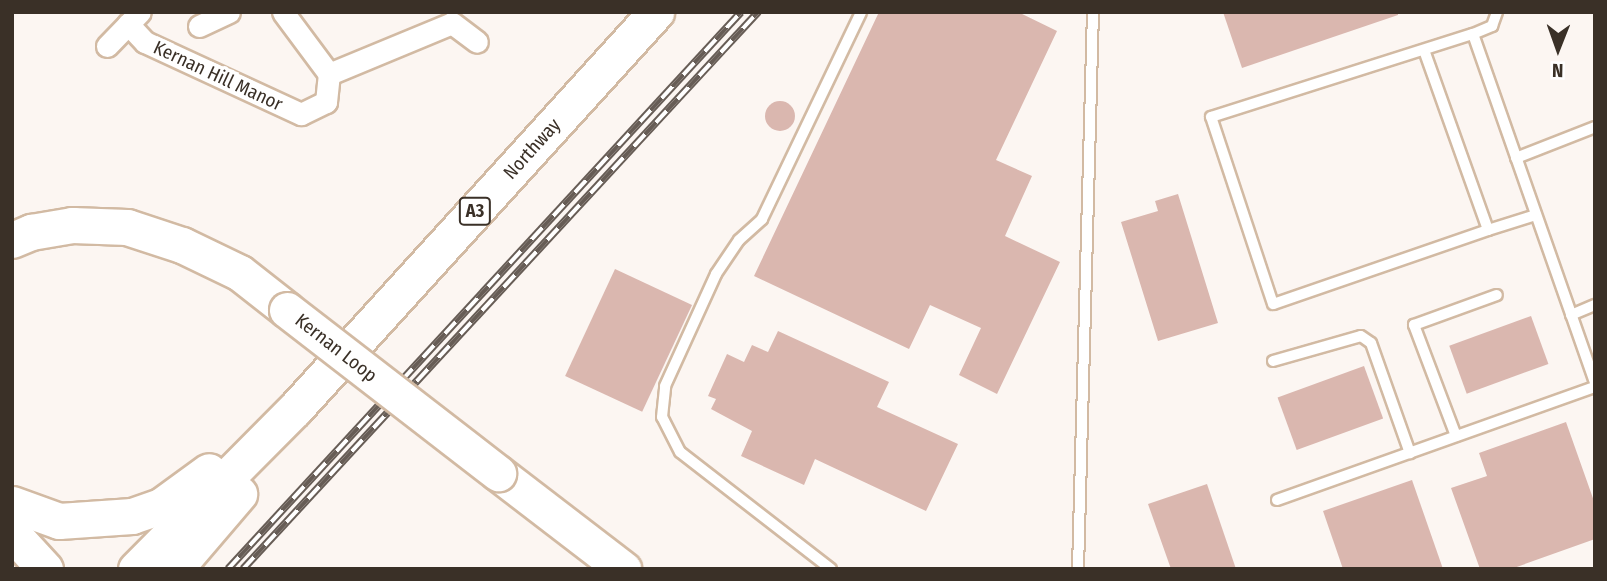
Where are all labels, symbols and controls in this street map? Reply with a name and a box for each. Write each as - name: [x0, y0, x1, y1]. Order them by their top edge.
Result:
- north arrow: [1523, 14, 1593, 84]
- street label: Kernan Hill Manor: [150, 36, 286, 116]
- text: N: [1552, 59, 1564, 82]
- street label: Northway: [499, 114, 565, 184]
- road number: A3: [458, 196, 492, 226]
- street label: Kernan Loop: [290, 309, 382, 387]

